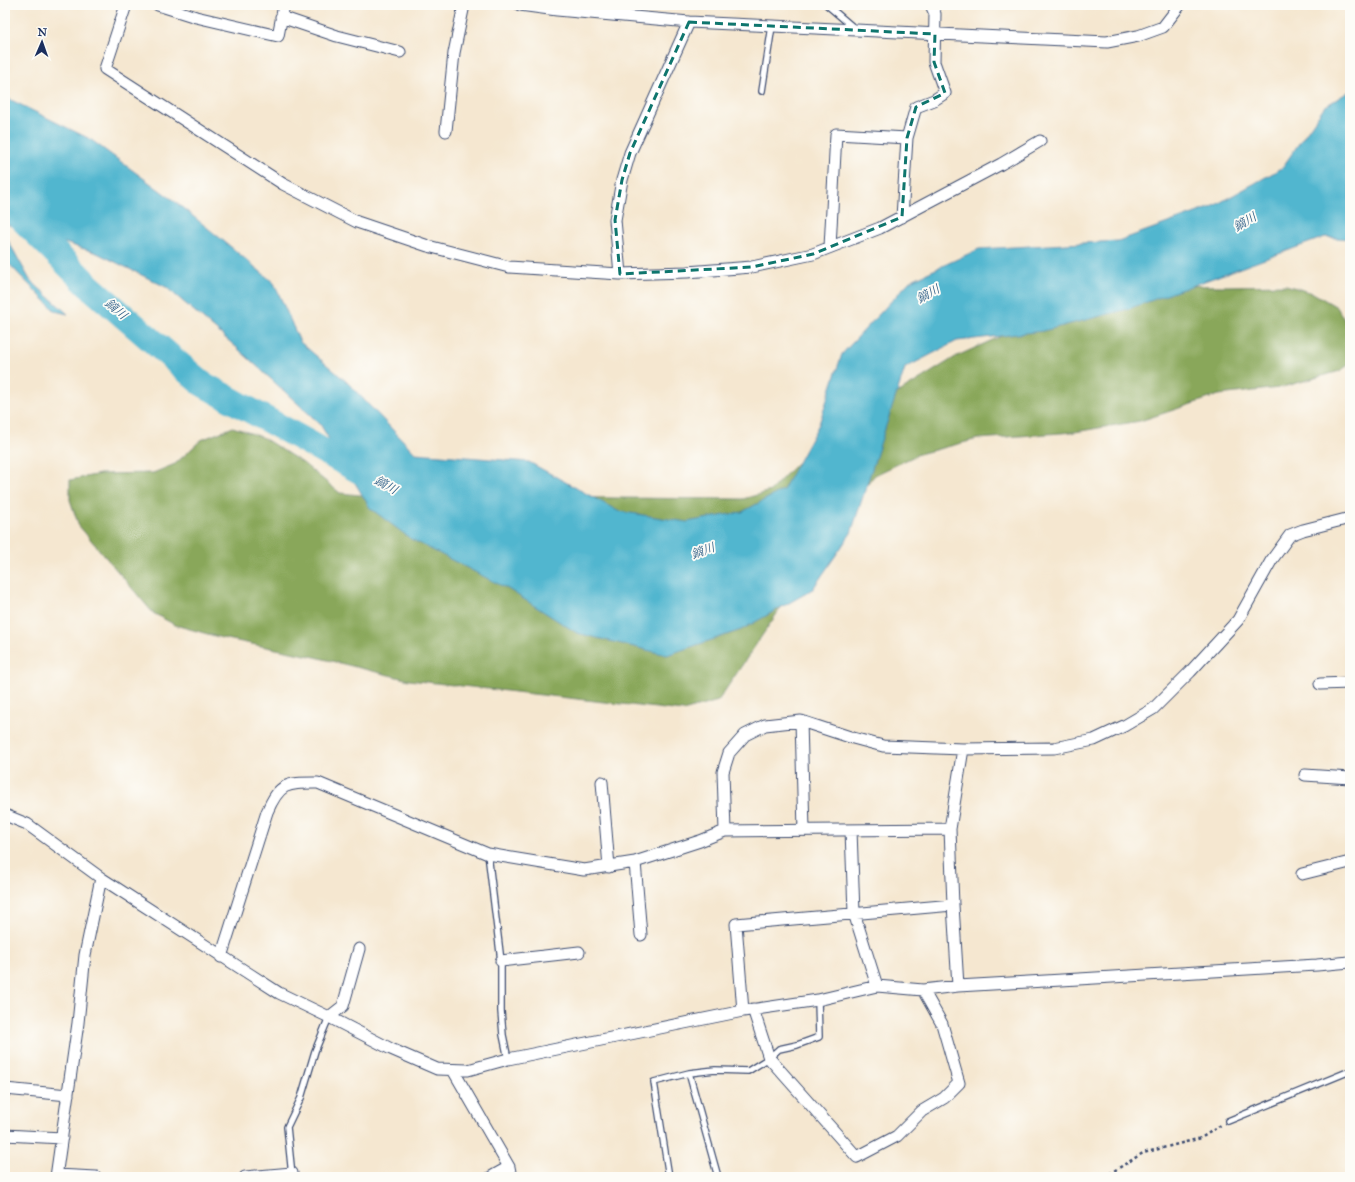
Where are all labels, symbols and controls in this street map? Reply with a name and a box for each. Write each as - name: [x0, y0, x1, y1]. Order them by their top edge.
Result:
- north arrow: [22, 22, 62, 62]
- text: N: [37, 26, 48, 39]
- water label: 鏑川: [1231, 209, 1261, 234]
- water label: 鏑川: [914, 281, 944, 306]
- water label: 鏑川: [102, 296, 131, 323]
- water label: 鏑川: [372, 473, 402, 498]
- water label: 鏑川: [689, 540, 719, 562]

